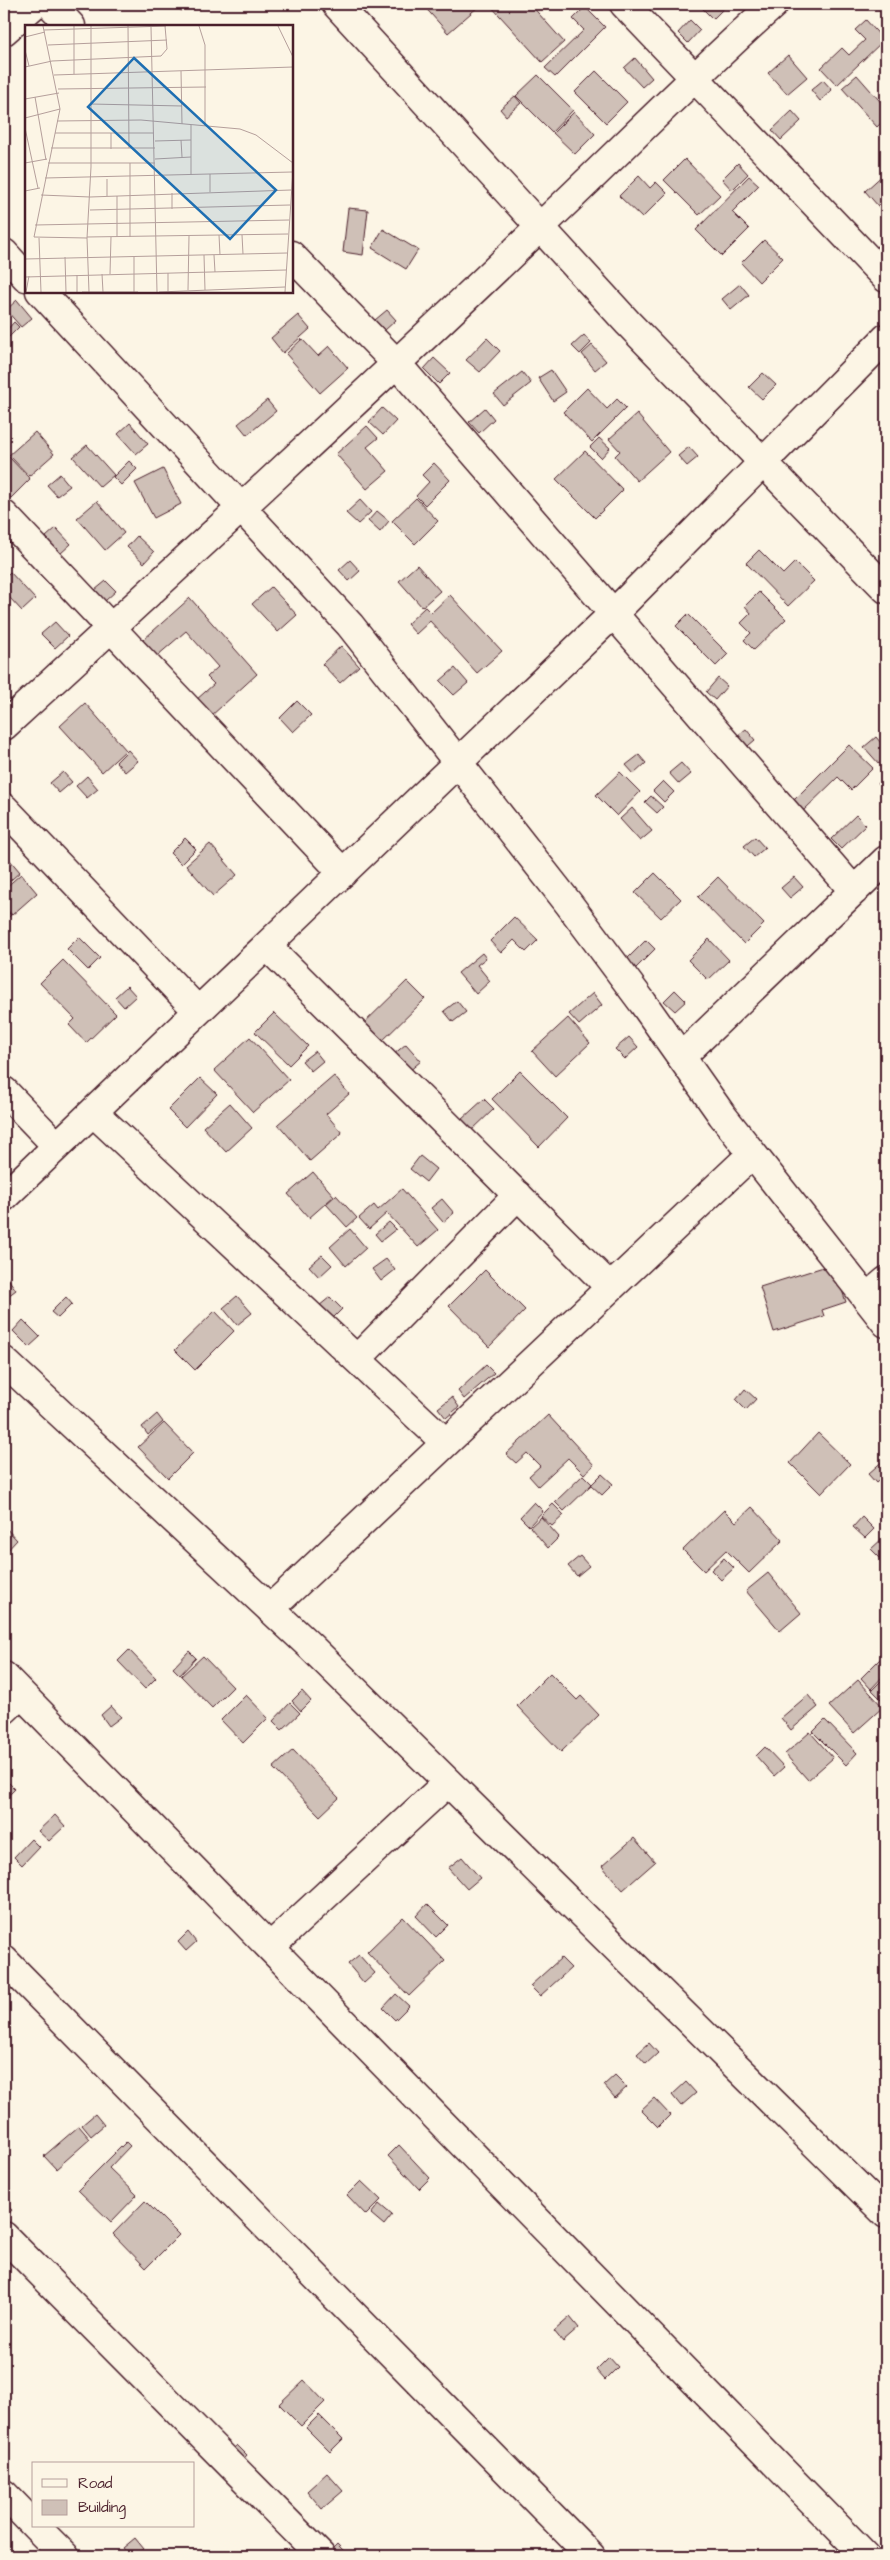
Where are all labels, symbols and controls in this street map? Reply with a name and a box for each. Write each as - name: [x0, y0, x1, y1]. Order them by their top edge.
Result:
- inset map: [25, 25, 292, 292]
- legend: [32, 2462, 195, 2528]
- text: Road: [78, 2473, 113, 2494]
- text: Building: [78, 2497, 126, 2519]

